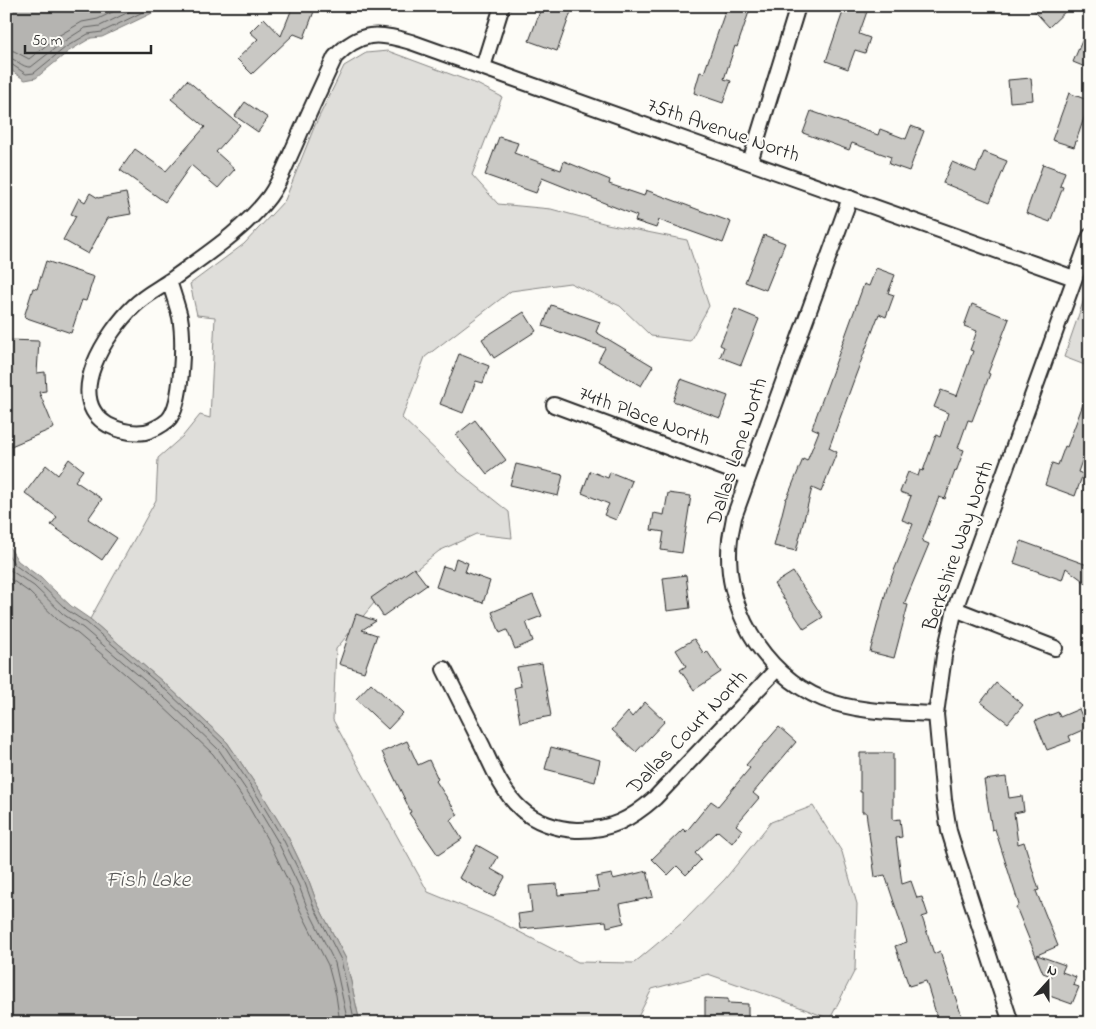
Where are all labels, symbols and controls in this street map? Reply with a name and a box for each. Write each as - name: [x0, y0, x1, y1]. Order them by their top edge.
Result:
- scale bar: [25, 22, 151, 54]
- text: 50 m: [32, 30, 63, 52]
- street label: 75th Avenue North: [643, 91, 803, 171]
- street label: Dallas Lane North: [700, 374, 776, 531]
- street label: 74th Place North: [574, 379, 714, 455]
- street label: Berkshire Way North: [916, 457, 1004, 637]
- street label: Dallas Court North: [620, 664, 755, 803]
- water label: Fish Lake: [106, 865, 192, 897]
- north arrow: [1024, 956, 1074, 1006]
- text: N: [1044, 960, 1060, 983]

